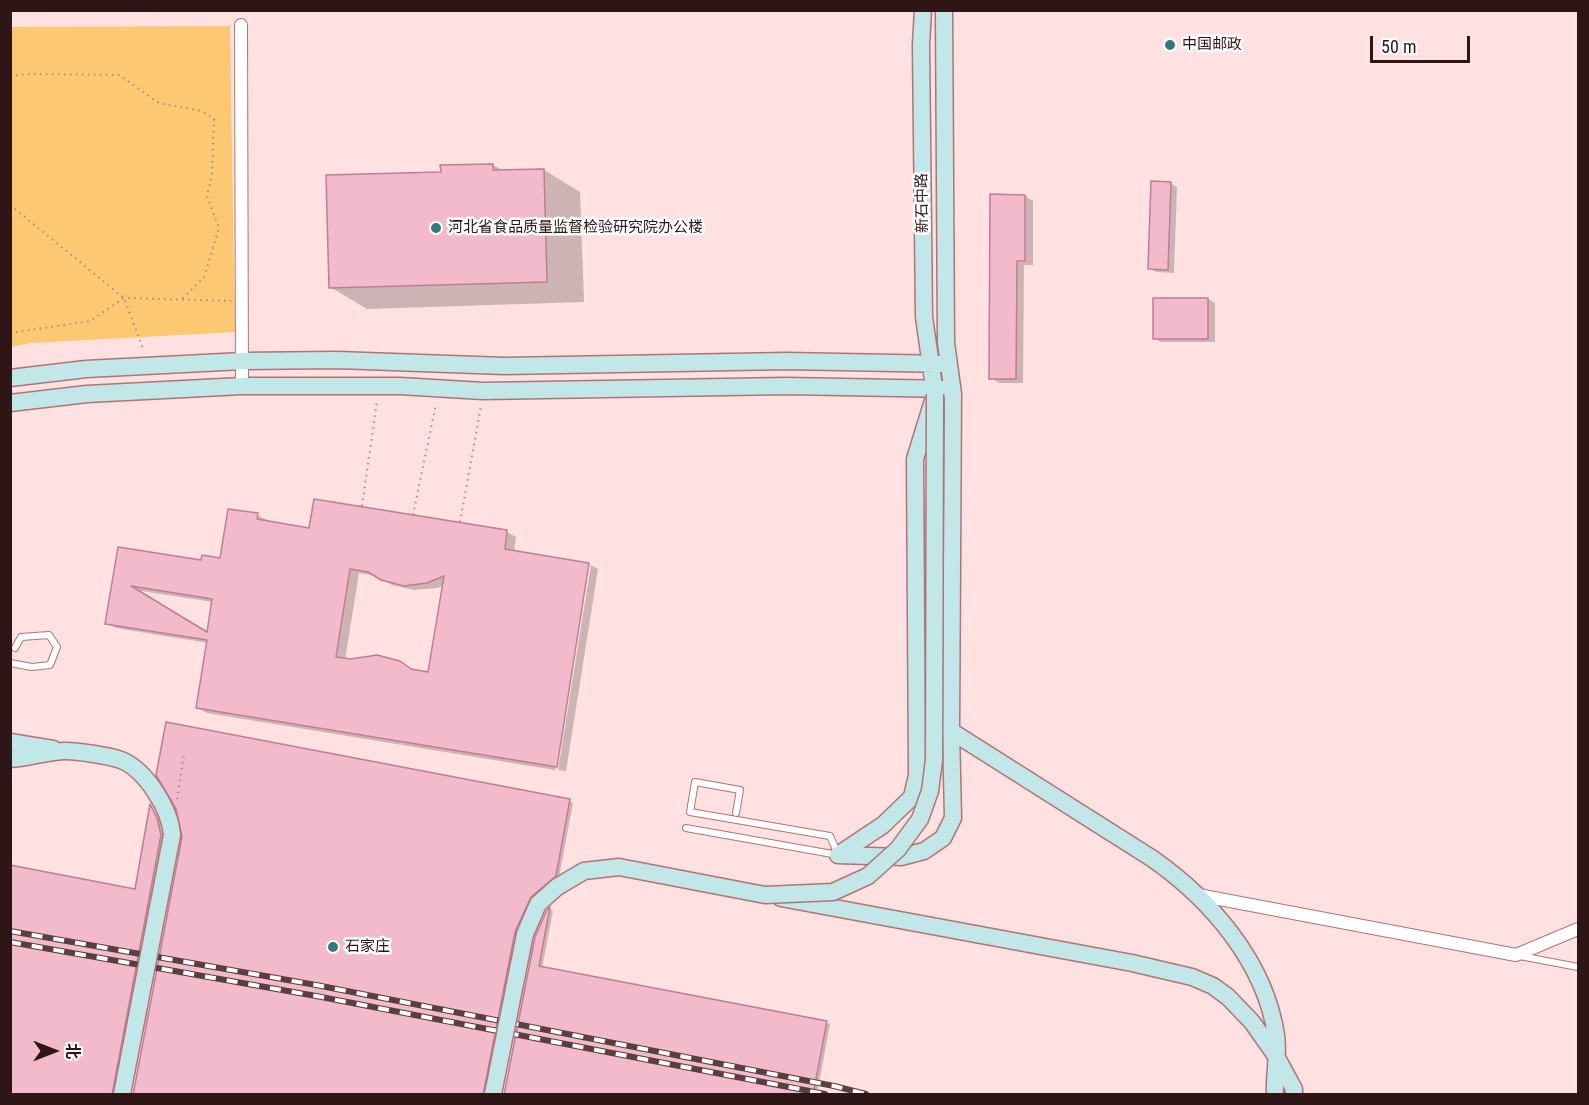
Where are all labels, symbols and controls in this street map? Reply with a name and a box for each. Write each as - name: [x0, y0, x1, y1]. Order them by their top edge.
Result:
- scale bar: [1373, 24, 1474, 62]
- place label: 中国邮政: [1182, 36, 1242, 54]
- text: 50 m: [1381, 36, 1416, 57]
- marker: 中国邮政: [1163, 38, 1177, 52]
- street label: 新石中路: [913, 173, 933, 233]
- place label: 河北省食品质量监督检验研究院办公楼: [448, 219, 703, 237]
- marker: 河北省食品质量监督检验研究院办公楼: [429, 221, 443, 235]
- place label: 石家庄: [345, 938, 390, 956]
- marker: 石家庄: [326, 940, 340, 954]
- north arrow: [24, 1021, 84, 1081]
- text: 北: [63, 1043, 82, 1059]

